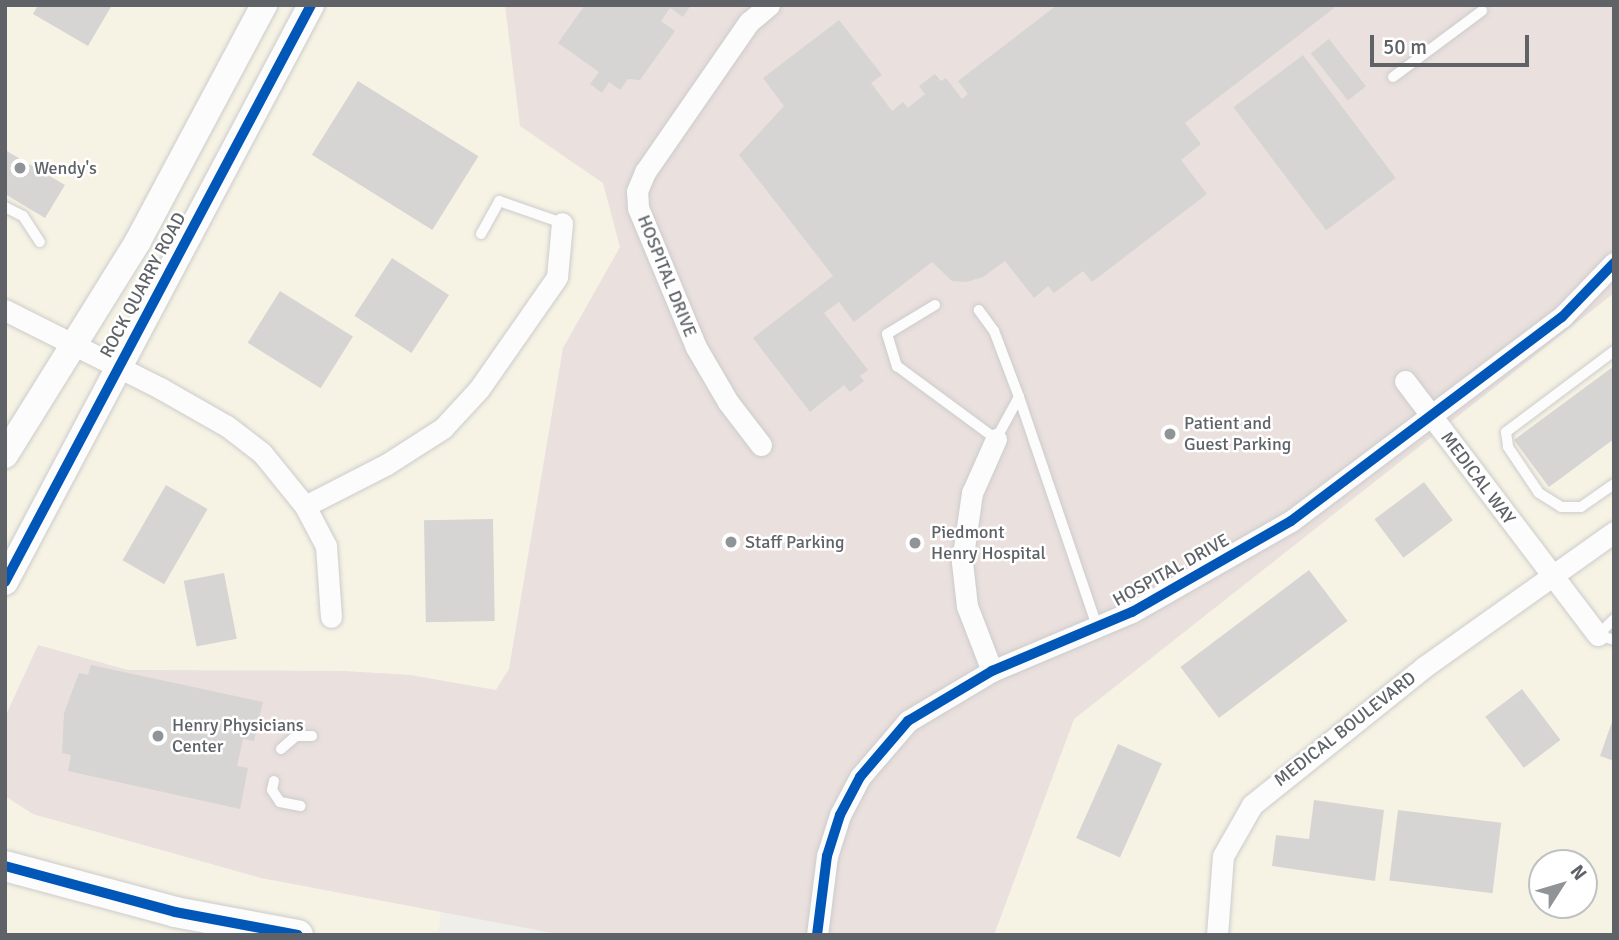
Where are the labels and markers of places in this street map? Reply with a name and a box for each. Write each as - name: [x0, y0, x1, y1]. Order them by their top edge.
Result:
- place label: Wendy's: [34, 157, 97, 179]
- marker: Wendy's: [12, 160, 28, 176]
- place label: Patient and Guest Parking: [1184, 413, 1291, 456]
- marker: Patient and Guest Parking: [1162, 426, 1178, 442]
- place label: Piedmont Henry Hospital: [931, 522, 1046, 564]
- place label: Staff Parking: [745, 531, 845, 553]
- marker: Piedmont Henry Hospital: [905, 533, 925, 553]
- marker: Staff Parking: [723, 534, 739, 550]
- place label: Henry Physicians Center: [172, 715, 304, 758]
- marker: Henry Physicians Center: [150, 728, 166, 744]

